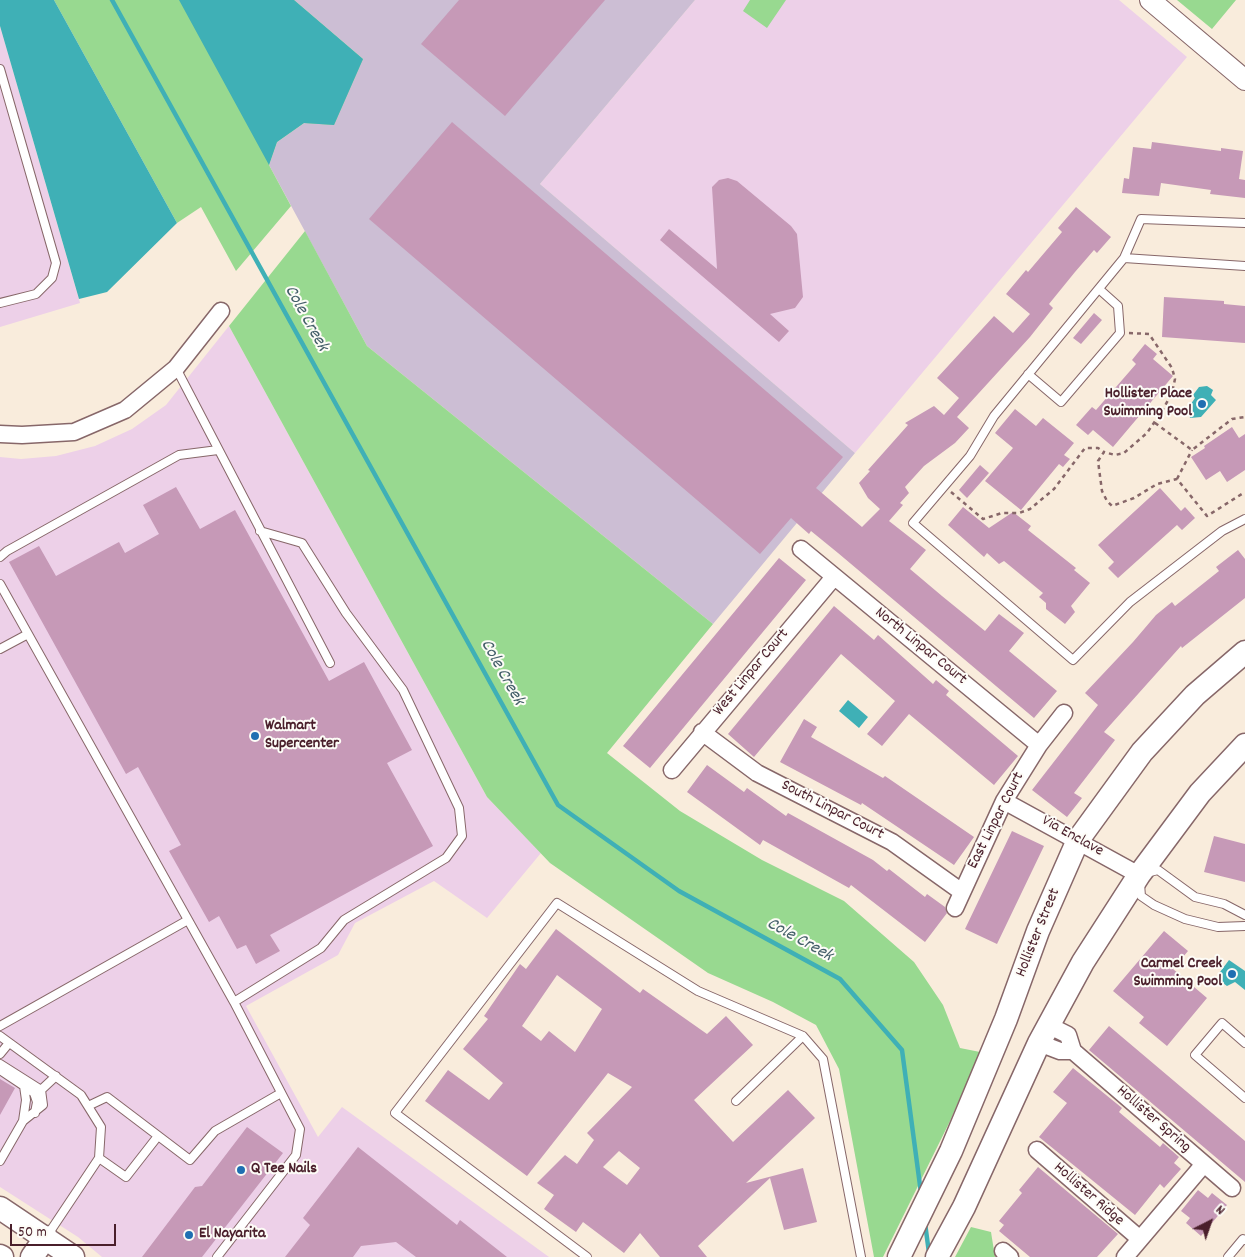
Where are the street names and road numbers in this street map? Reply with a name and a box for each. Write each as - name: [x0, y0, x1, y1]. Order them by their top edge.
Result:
- street label: North Linpar Court: [870, 604, 970, 690]
- street label: West Linpar Court: [710, 626, 794, 720]
- street label: East Linpar Court: [964, 769, 1030, 873]
- street label: South Linpar Court: [777, 777, 887, 845]
- street label: Via Enclave: [1038, 812, 1106, 862]
- street label: Hollister Street: [1012, 886, 1066, 980]
- street label: Hollister Spring: [1112, 1082, 1194, 1158]
- street label: Hollister Ridge: [1049, 1159, 1127, 1231]

